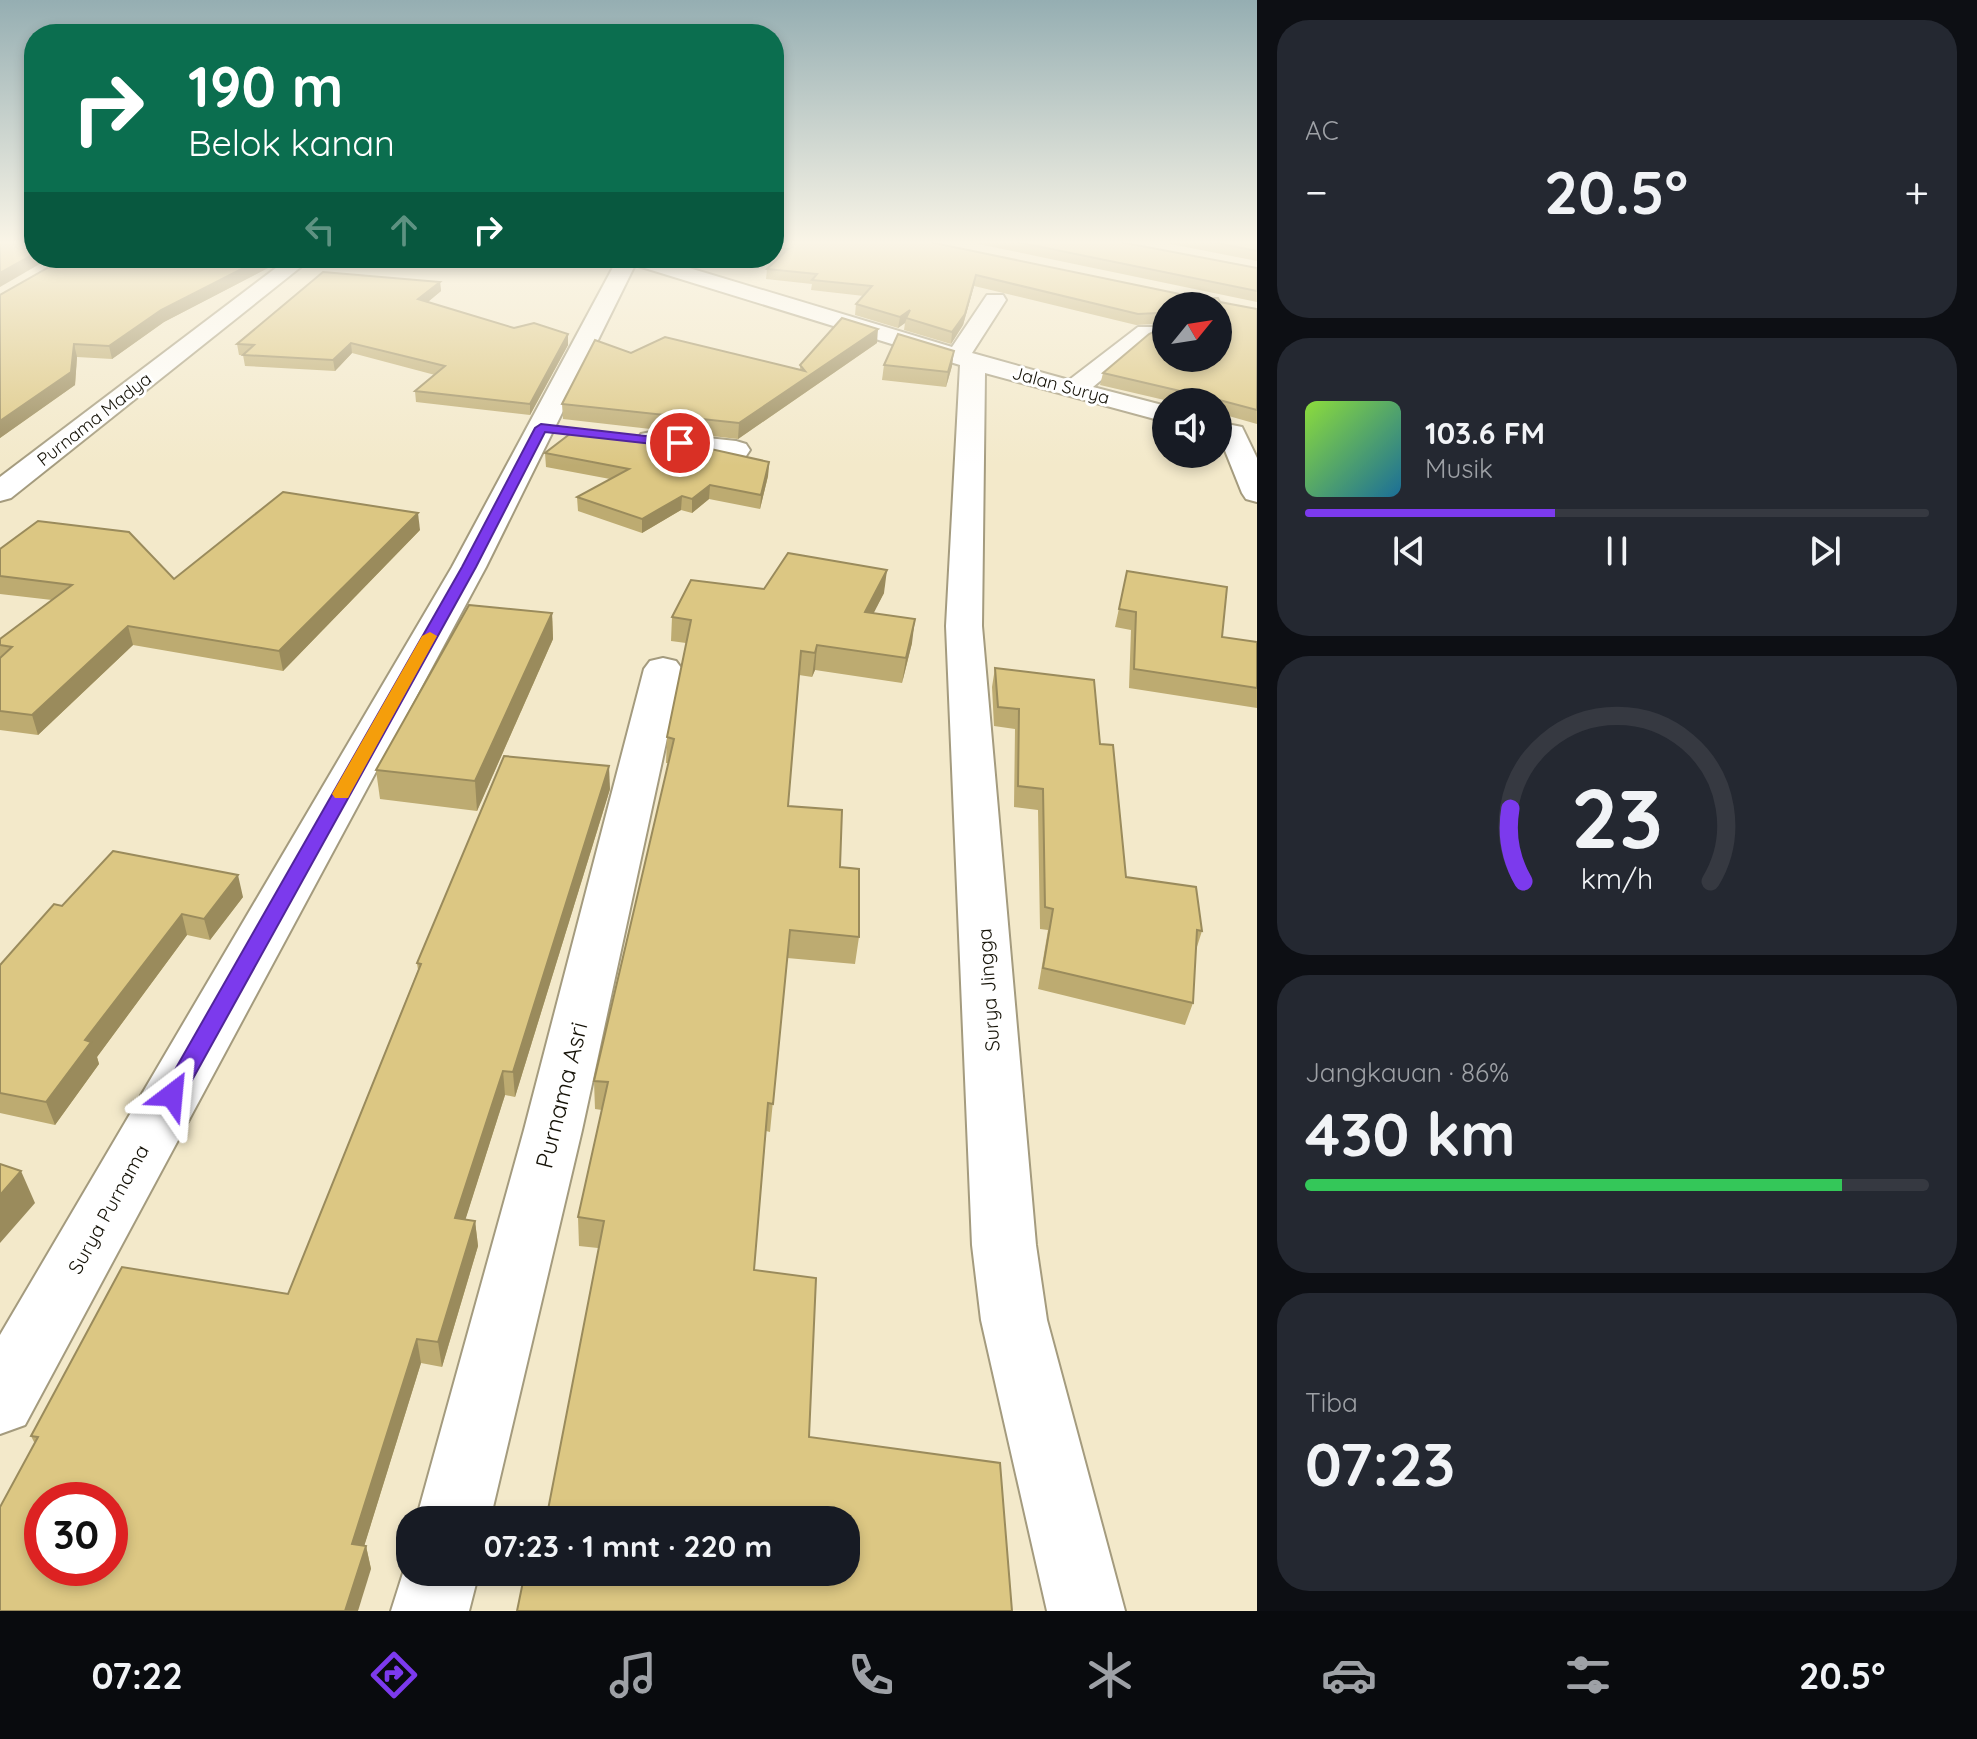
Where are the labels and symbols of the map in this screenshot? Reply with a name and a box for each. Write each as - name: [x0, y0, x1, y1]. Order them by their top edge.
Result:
- north arrow: [1152, 292, 1232, 372]
- street label: Jalan Surya: [1010, 361, 1112, 409]
- street label: Purnama Madya: [32, 367, 156, 471]
- pin: [646, 409, 714, 477]
- street label: Surya Jingga: [971, 928, 1005, 1052]
- street label: Purnama Asri: [528, 1019, 594, 1171]
- position arrow: [130, 1053, 214, 1137]
- street label: Surya Purnama: [62, 1140, 154, 1278]
- speed limit sign: 30: [24, 1482, 128, 1586]

